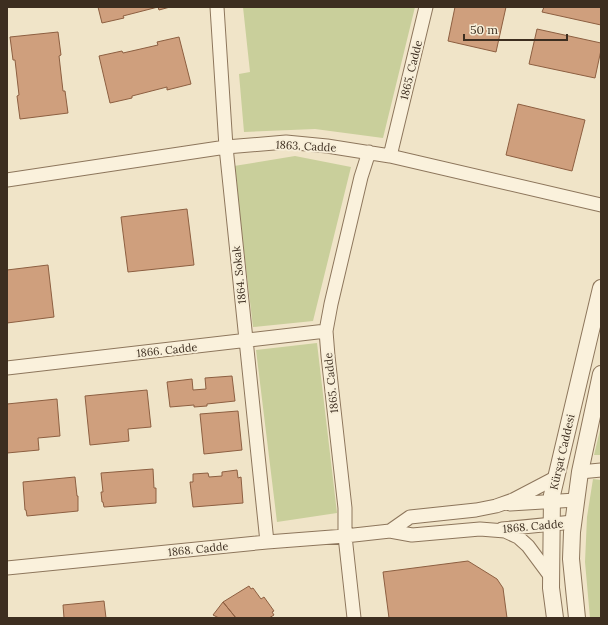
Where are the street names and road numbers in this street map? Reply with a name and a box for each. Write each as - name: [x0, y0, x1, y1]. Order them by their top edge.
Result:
- street label: 1865. Cadde: [397, 39, 425, 101]
- street label: 1863. Cadde: [275, 137, 337, 155]
- street label: 1864. Sokak: [229, 245, 249, 305]
- street label: 1866. Cadde: [136, 340, 198, 360]
- street label: 1865. Cadde: [321, 352, 341, 414]
- street label: Kürşat Caddesi: [546, 413, 578, 491]
- street label: 1868. Cadde: [502, 516, 564, 536]
- street label: 1868. Cadde: [167, 539, 229, 559]

